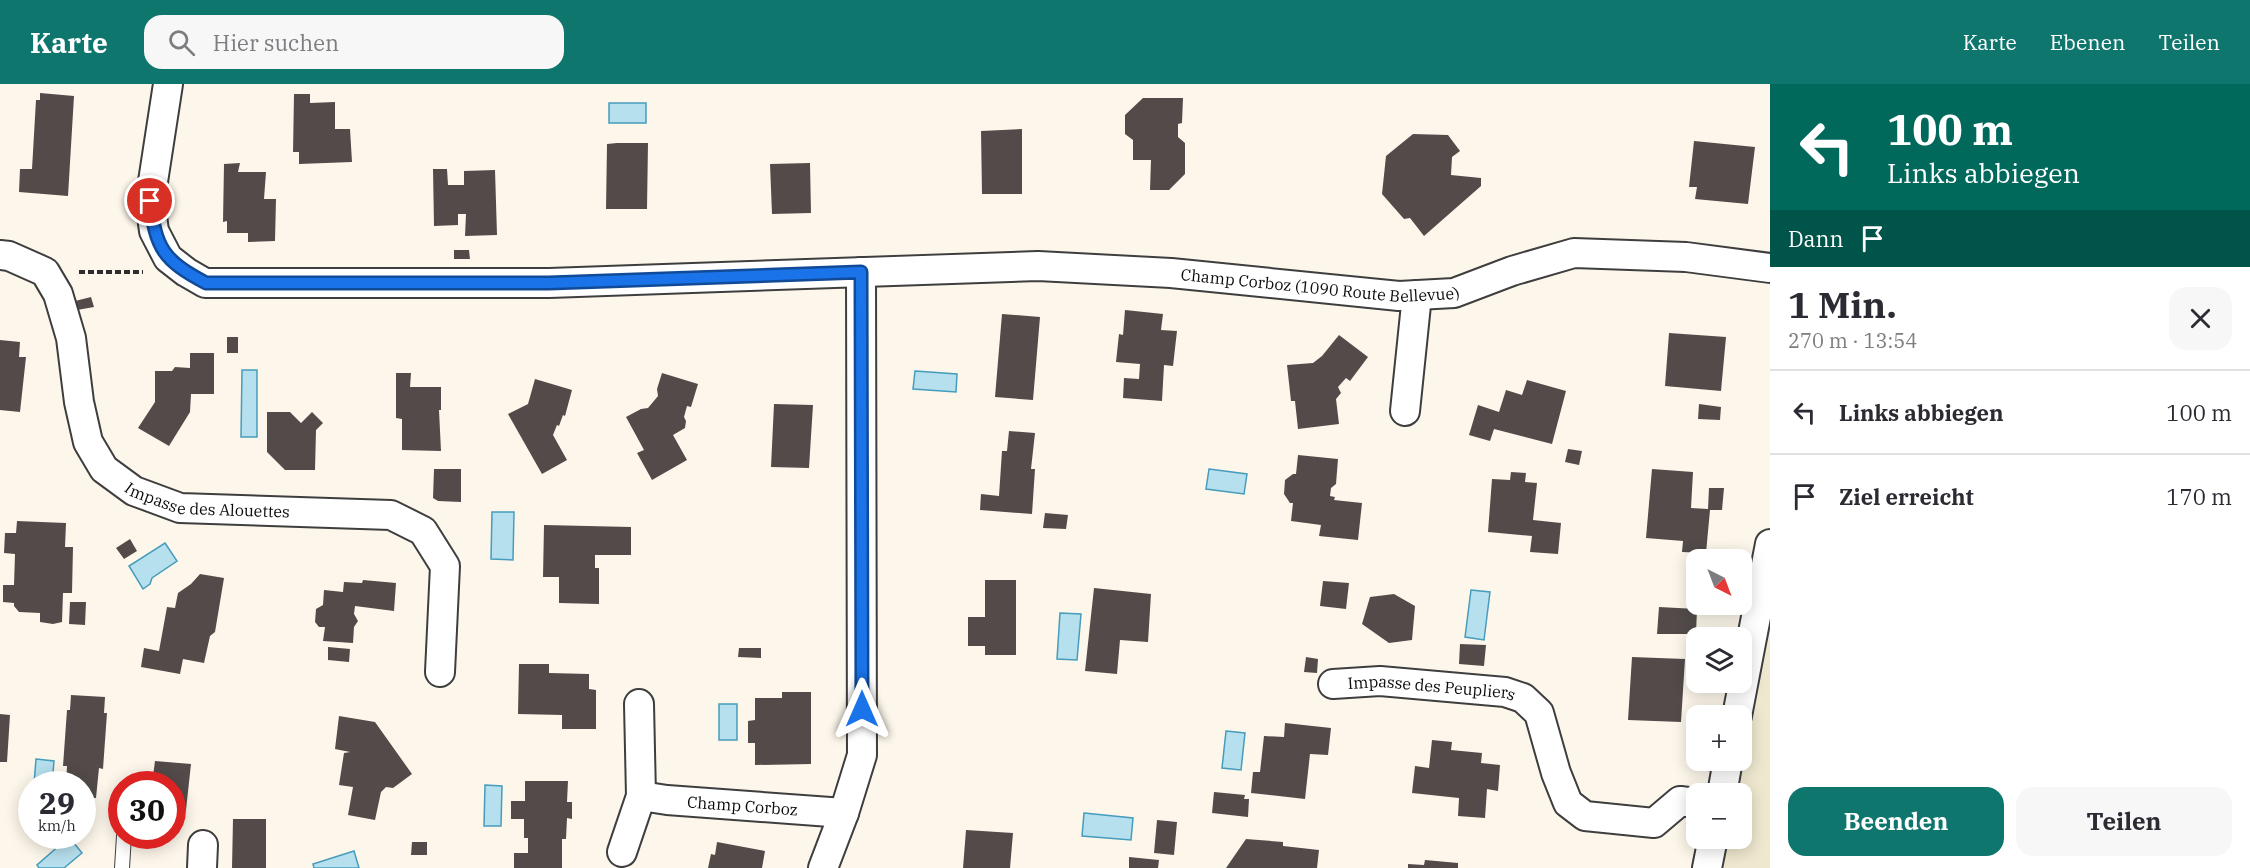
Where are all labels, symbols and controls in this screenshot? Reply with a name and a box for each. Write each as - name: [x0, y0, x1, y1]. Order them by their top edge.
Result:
- search box: [144, 15, 564, 69]
- text: Karte: [30, 24, 108, 61]
- icon: search: [165, 26, 198, 59]
- text: Hier suchen: [213, 28, 339, 57]
- text: Karte: [1963, 28, 2017, 56]
- text: Ebenen: [2050, 28, 2125, 56]
- text: Teilen: [2158, 28, 2220, 56]
- text: 100 m: [1887, 102, 2013, 157]
- icon: left: [1788, 108, 1866, 186]
- text: Links abbiegen: [1887, 155, 2080, 190]
- pin: [124, 175, 175, 226]
- icon: arrive: [133, 184, 166, 217]
- icon: arrive: [1856, 222, 1889, 255]
- text: Dann: [1788, 224, 1844, 253]
- street label: Champ Corboz (1090 Route Bellevue): [1180, 264, 1462, 306]
- text: 1 Min.: [1788, 281, 1897, 328]
- button: close: [2169, 287, 2232, 350]
- text: 270 m · 13:54: [1788, 327, 1917, 354]
- icon: left: [1788, 396, 1821, 429]
- text: Links abbiegen: [1839, 398, 2004, 427]
- text: 100 m: [2166, 398, 2232, 427]
- street label: Impasse des Alouettes: [121, 478, 290, 522]
- icon: arrive: [1788, 480, 1821, 513]
- text: Ziel erreicht: [1839, 482, 1974, 511]
- text: 170 m: [2166, 482, 2232, 511]
- north arrow: [1686, 549, 1752, 615]
- map controls: [1686, 549, 1752, 849]
- button: layers: [1686, 627, 1752, 693]
- street label: Impasse des Peupliers: [1347, 671, 1518, 705]
- position arrow: [830, 677, 894, 741]
- button: +: [1686, 705, 1752, 771]
- speed limit sign: 30: [108, 771, 186, 849]
- text: 29: [39, 783, 75, 822]
- button: −: [1686, 783, 1752, 849]
- button: Beenden: [1788, 787, 2004, 856]
- button: Teilen: [2016, 787, 2232, 856]
- street label: Champ Corboz: [686, 792, 799, 820]
- text: km/h: [38, 816, 76, 835]

